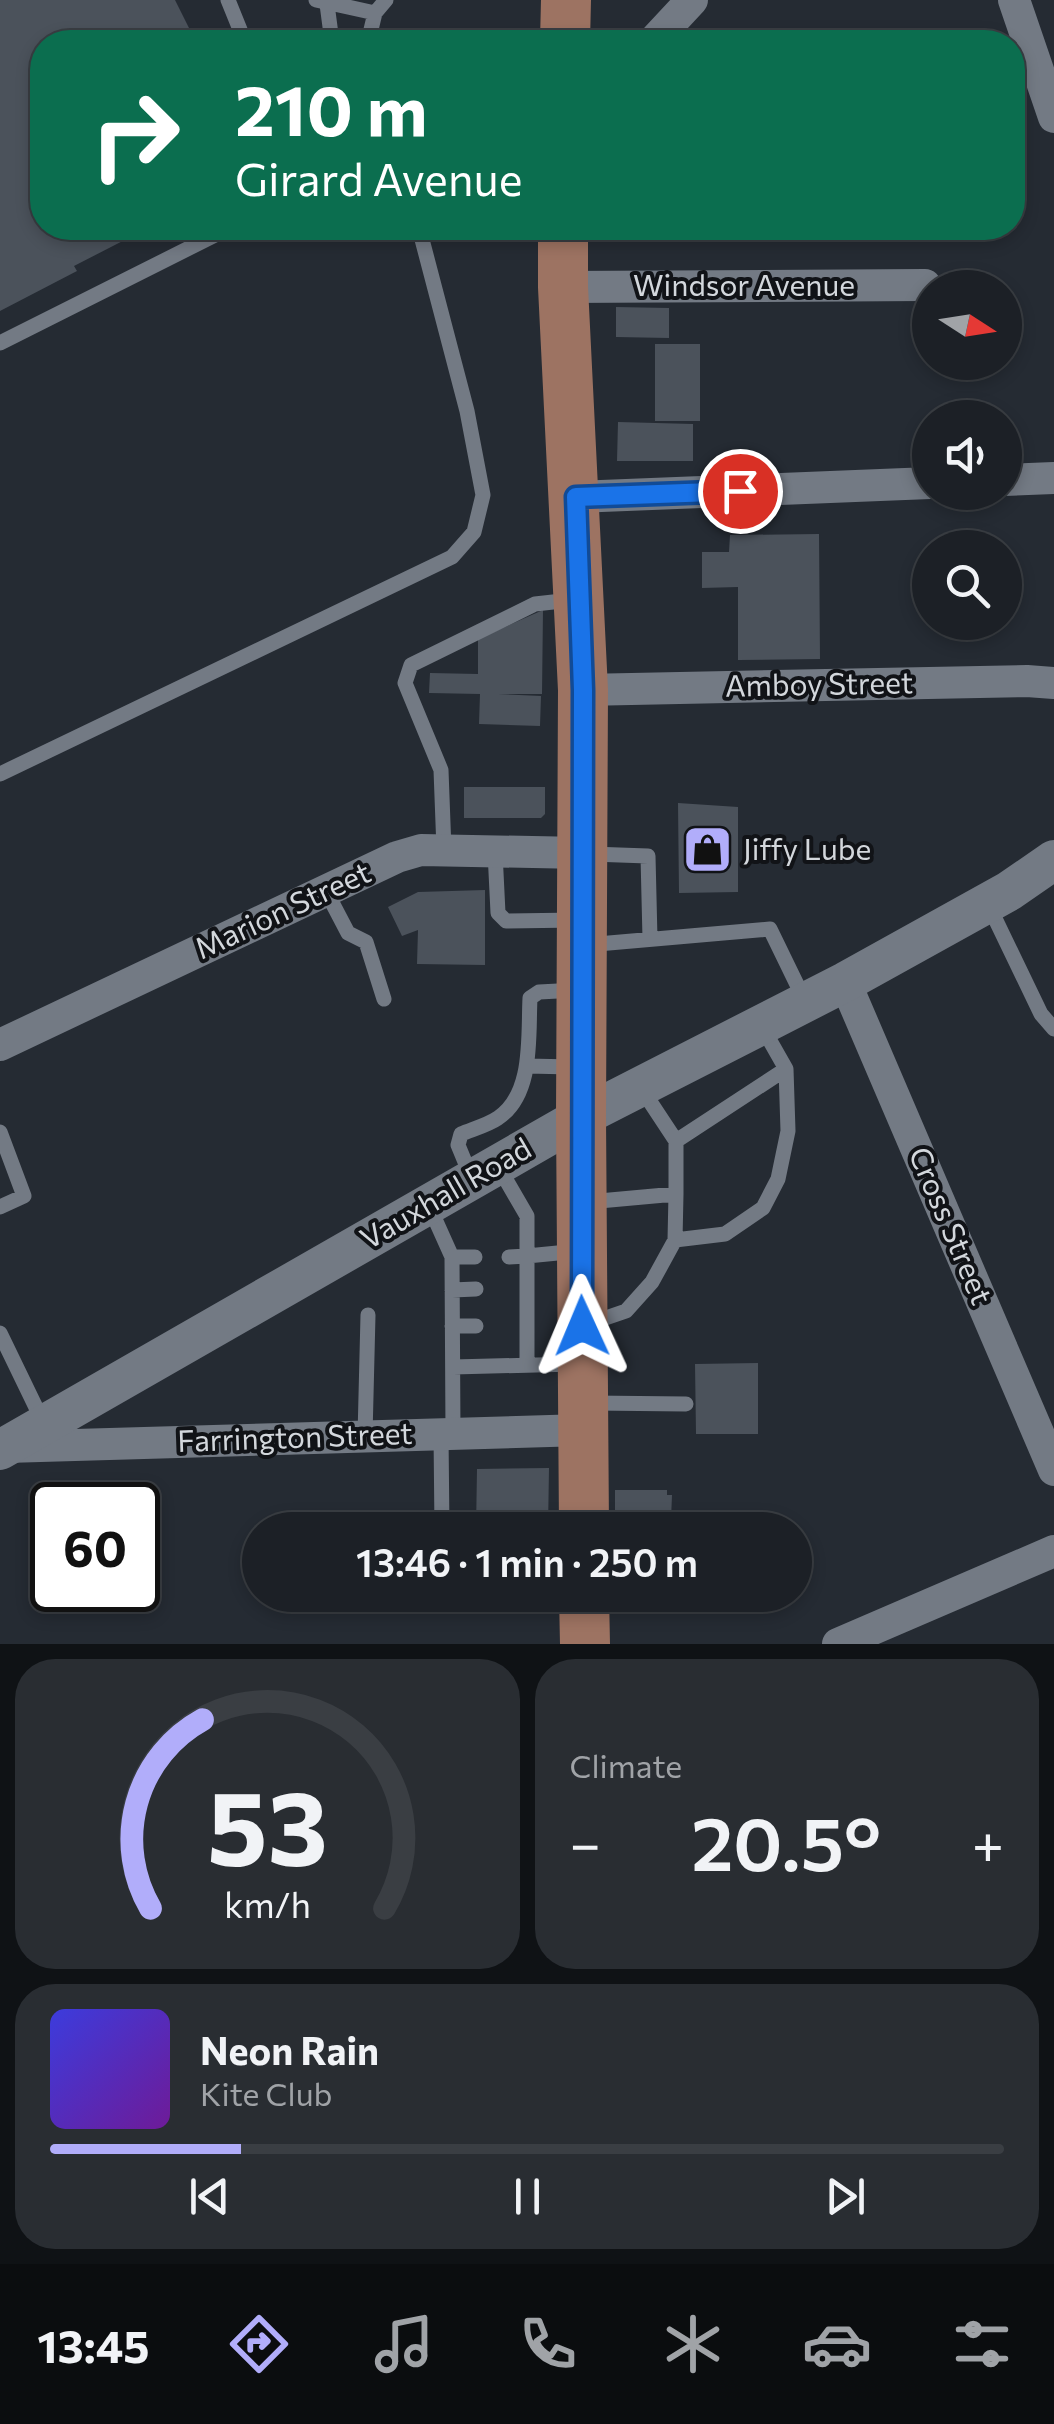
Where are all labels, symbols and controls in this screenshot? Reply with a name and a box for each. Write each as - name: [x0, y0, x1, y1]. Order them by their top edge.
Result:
- text: 210 m: [235, 65, 427, 150]
- icon: right: [70, 70, 200, 200]
- text: Girard Avenue: [235, 150, 522, 205]
- street label: Windsor Avenue: [633, 265, 855, 302]
- north arrow: [912, 270, 1022, 380]
- map controls: [912, 270, 1022, 640]
- button: sound: [912, 400, 1022, 510]
- pin: [698, 449, 783, 534]
- icon: arrive: [713, 464, 768, 519]
- button: search: [912, 530, 1022, 640]
- street label: Amboy Street: [725, 662, 913, 703]
- shop icon: Jiffy Lube: [682, 824, 734, 876]
- place label: Jiffy Lube: [743, 829, 871, 866]
- street label: Marion Street: [188, 852, 376, 966]
- street label: Vauxhall Road: [353, 1128, 537, 1256]
- street label: Cross Street: [903, 1141, 1002, 1309]
- position arrow: [530, 1274, 634, 1378]
- street label: Farrington Street: [177, 1413, 413, 1458]
- speed limit sign: 60: [30, 1482, 160, 1612]
- text: 13:46 · 1 min · 250 m: [356, 1538, 698, 1585]
- text: Climate: [570, 1745, 682, 1785]
- text: 53: [207, 1760, 328, 1887]
- text: 20.5°: [691, 1795, 881, 1886]
- text: −: [570, 1808, 601, 1875]
- text: +: [972, 1808, 1004, 1875]
- text: km/h: [224, 1882, 311, 1925]
- text: Neon Rain: [200, 2026, 379, 2073]
- text: Kite Club: [200, 2073, 332, 2113]
- icon: previous: [182, 2169, 237, 2224]
- icon: pause: [500, 2169, 555, 2224]
- icon: next: [818, 2169, 873, 2224]
- icon: directions: [224, 2309, 294, 2379]
- icon: music: [369, 2309, 439, 2379]
- icon: phone: [513, 2309, 583, 2379]
- icon: climate: [658, 2309, 728, 2379]
- icon: car: [802, 2309, 872, 2379]
- icon: filters: [947, 2309, 1017, 2379]
- text: 13:45: [37, 2317, 150, 2372]

